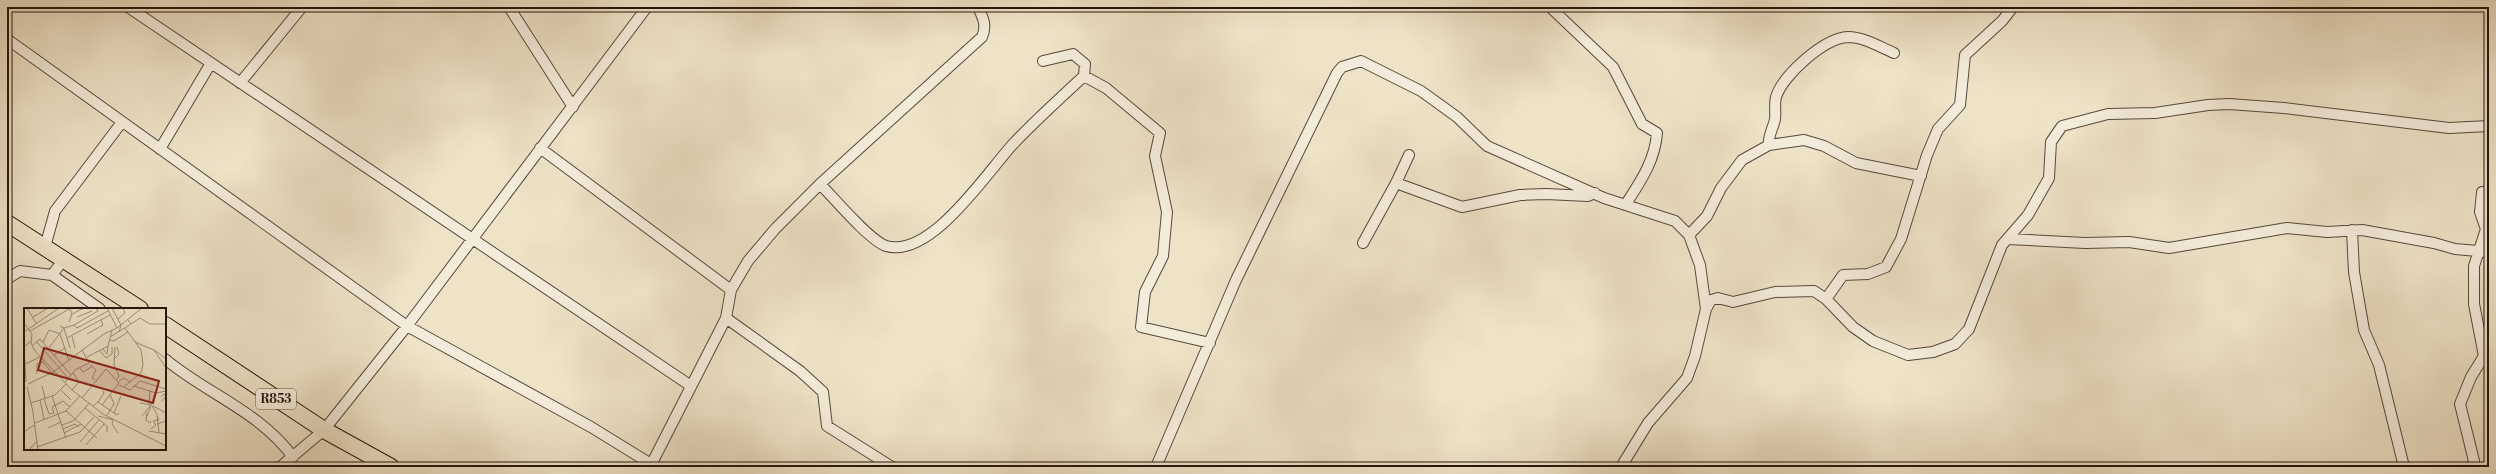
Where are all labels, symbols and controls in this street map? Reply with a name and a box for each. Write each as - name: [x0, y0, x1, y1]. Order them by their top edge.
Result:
- inset map: [24, 308, 166, 450]
- road number: R853: [256, 389, 296, 409]

